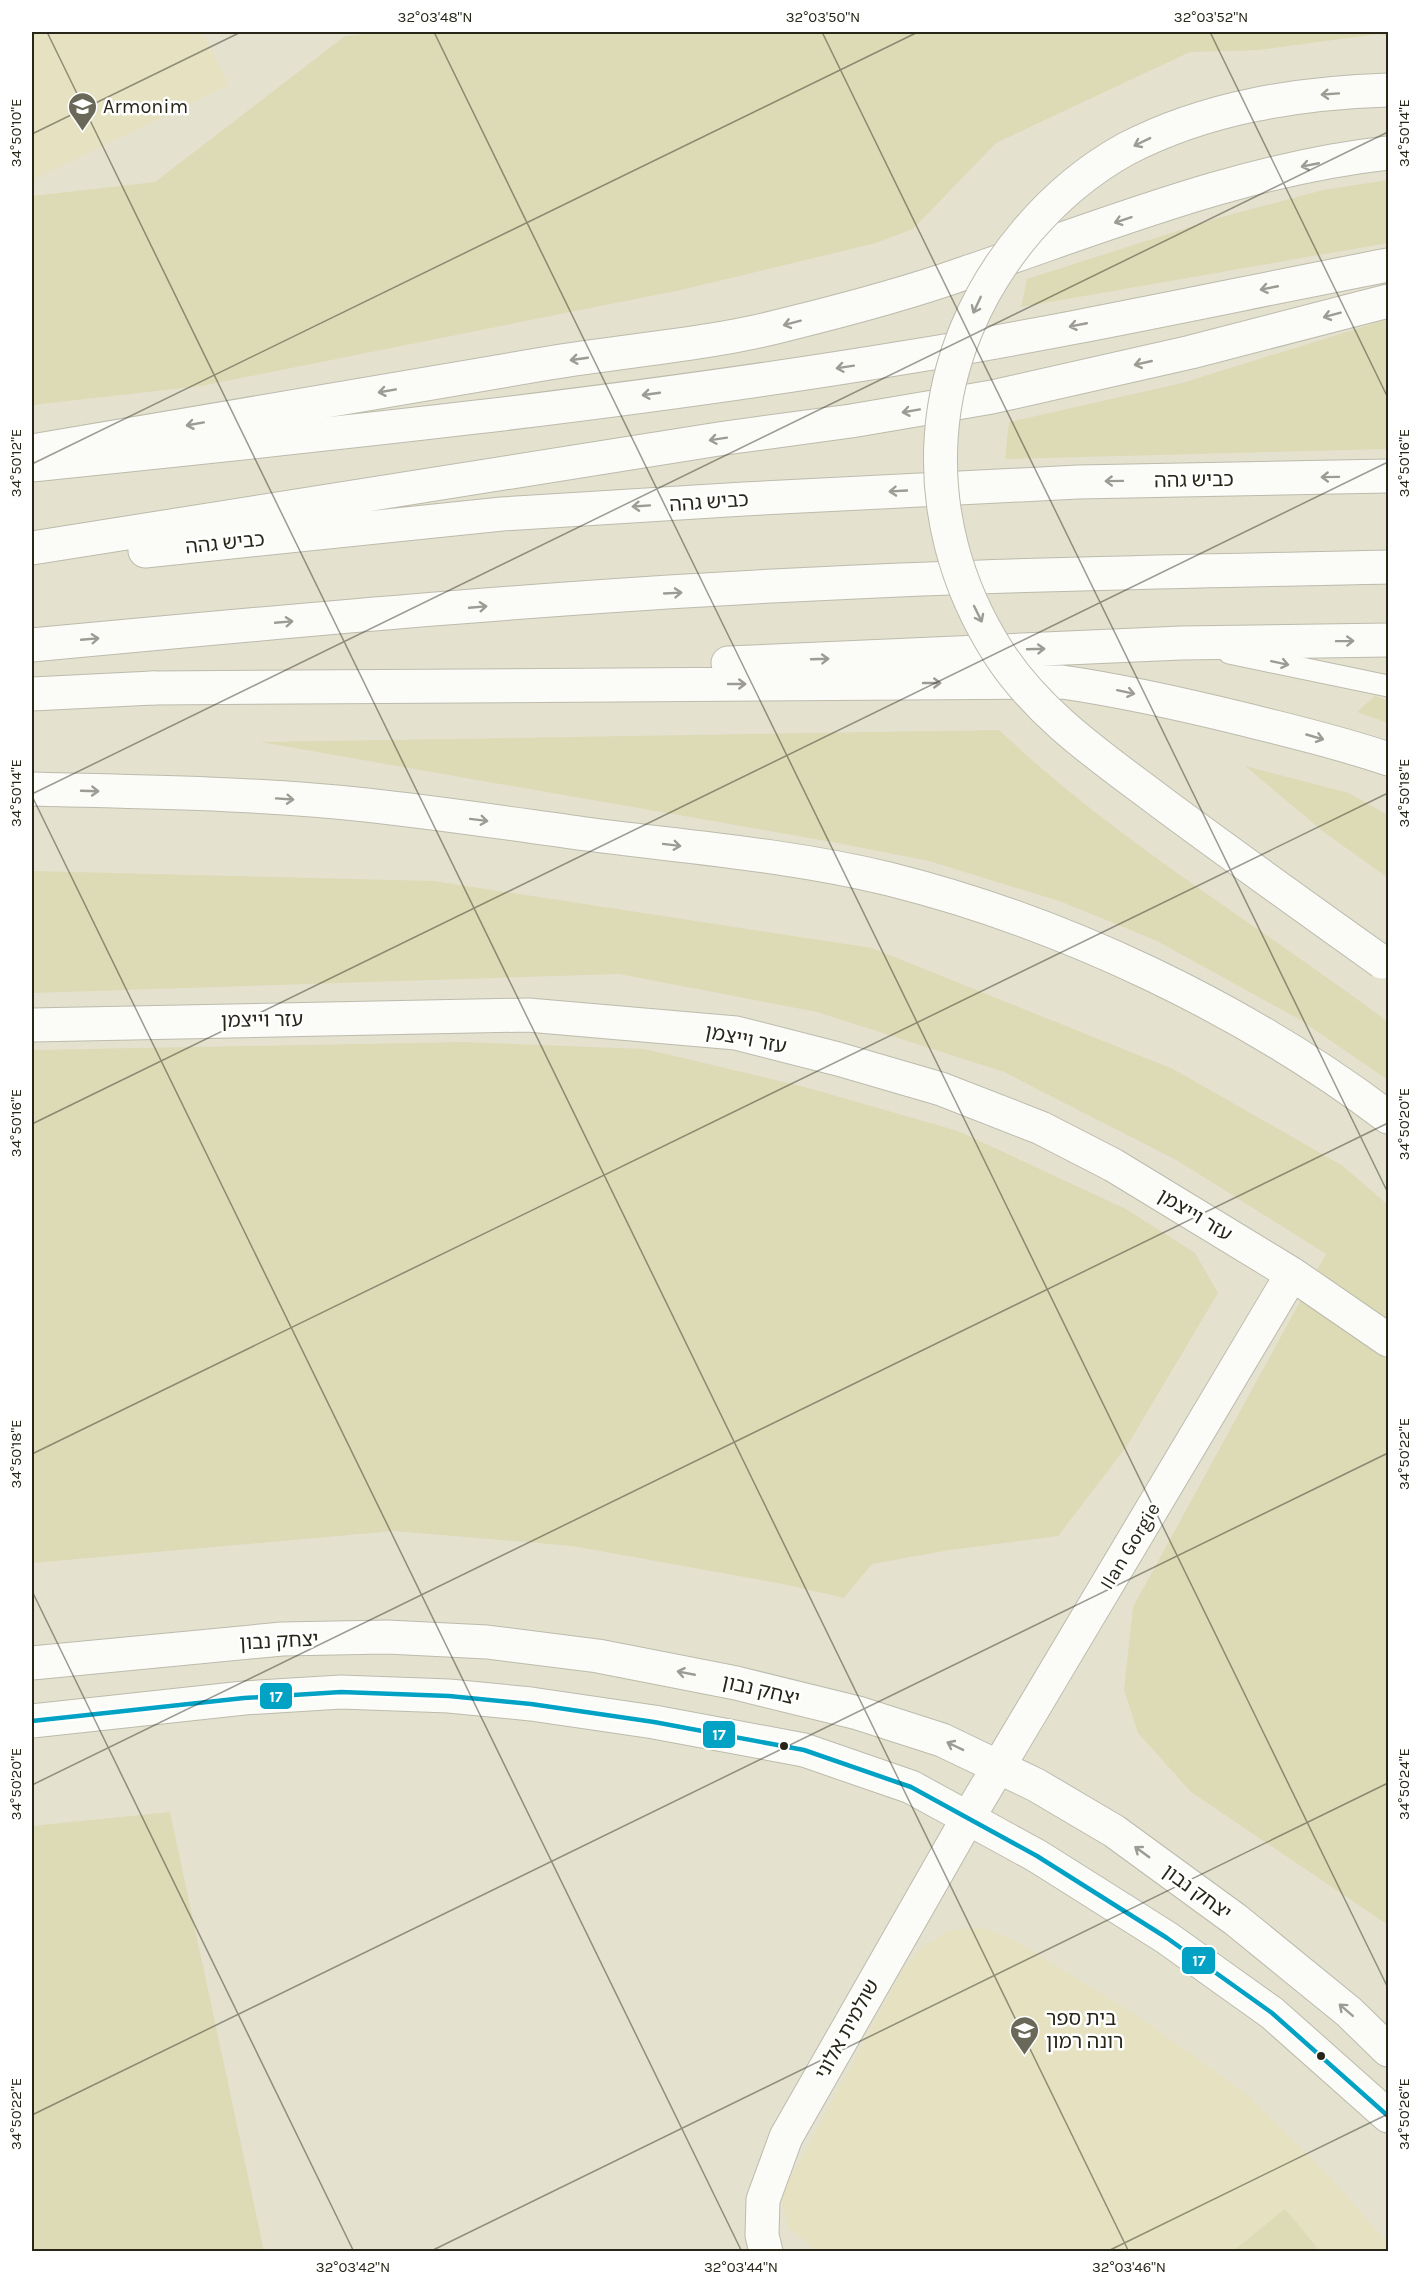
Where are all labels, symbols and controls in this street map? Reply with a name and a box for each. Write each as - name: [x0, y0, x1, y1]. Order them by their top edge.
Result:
- text: 32°03'48"N: [398, 8, 472, 26]
- text: 32°03'50"N: [786, 8, 860, 26]
- text: 32°03'52"N: [1174, 8, 1248, 26]
- one-way arrow: [1321, 88, 1341, 99]
- school or university icon: Armonim: [66, 90, 98, 132]
- place label: Armonim: [103, 95, 188, 118]
- text: 34°50'10"E: [7, 99, 25, 167]
- text: 34°50'14"E: [1395, 99, 1413, 167]
- one-way arrow: [1134, 136, 1152, 148]
- one-way arrow: [1301, 160, 1320, 171]
- one-way arrow: [1114, 215, 1133, 226]
- one-way arrow: [1260, 283, 1280, 294]
- one-way arrow: [970, 295, 982, 313]
- one-way arrow: [1323, 310, 1342, 322]
- one-way arrow: [783, 318, 802, 329]
- one-way arrow: [1069, 320, 1088, 331]
- one-way arrow: [570, 353, 589, 364]
- one-way arrow: [1134, 358, 1153, 369]
- one-way arrow: [835, 362, 855, 373]
- one-way arrow: [377, 386, 397, 397]
- one-way arrow: [642, 389, 662, 400]
- one-way arrow: [901, 406, 921, 417]
- one-way arrow: [185, 419, 205, 430]
- text: 34°50'12"E: [7, 429, 25, 497]
- text: 34°50'16"E: [1395, 429, 1413, 497]
- one-way arrow: [708, 434, 728, 445]
- street label: כביש גהה: [1154, 468, 1234, 492]
- one-way arrow: [1321, 471, 1341, 483]
- one-way arrow: [1105, 476, 1125, 487]
- one-way arrow: [889, 485, 909, 496]
- street label: כביש גהה: [669, 488, 749, 516]
- one-way arrow: [631, 500, 651, 511]
- street label: כביש גהה: [184, 527, 266, 559]
- one-way arrow: [662, 587, 682, 598]
- one-way arrow: [468, 601, 488, 612]
- one-way arrow: [972, 604, 984, 622]
- one-way arrow: [274, 616, 293, 627]
- one-way arrow: [79, 633, 99, 644]
- one-way arrow: [1334, 635, 1354, 647]
- one-way arrow: [1025, 644, 1045, 655]
- one-way arrow: [809, 653, 829, 664]
- one-way arrow: [1269, 658, 1289, 669]
- one-way arrow: [921, 677, 941, 689]
- one-way arrow: [726, 678, 746, 690]
- one-way arrow: [1115, 687, 1135, 698]
- one-way arrow: [1306, 732, 1325, 743]
- text: 34°50'14"E: [7, 759, 25, 827]
- text: 34°50'18"E: [1395, 759, 1413, 827]
- one-way arrow: [79, 785, 99, 796]
- one-way arrow: [274, 794, 294, 805]
- one-way arrow: [468, 814, 488, 825]
- one-way arrow: [662, 840, 681, 851]
- street label: עזר וייצמן: [221, 1008, 303, 1032]
- street label: עזר וייצמן: [703, 1020, 789, 1058]
- text: 34°50'20"E: [1395, 1088, 1413, 1160]
- text: 34°50'16"E: [7, 1089, 25, 1157]
- street label: עזר וייצמן: [1154, 1184, 1236, 1246]
- text: 34°50'22"E: [1395, 1418, 1413, 1490]
- text: 34°50'18"E: [7, 1420, 25, 1488]
- street label: Ilan Gorgie: [1095, 1498, 1165, 1594]
- street label: יצחק נבון: [239, 1627, 319, 1655]
- one-way arrow: [677, 1667, 696, 1678]
- street label: יצחק נבון: [720, 1670, 802, 1710]
- line badge: 17: [259, 1682, 293, 1710]
- text: 17: [269, 1687, 283, 1706]
- line badge: 17: [702, 1720, 736, 1749]
- text: 17: [712, 1725, 726, 1744]
- unlabelled marker: [778, 1740, 790, 1752]
- one-way arrow: [946, 1740, 964, 1752]
- text: 34°50'20"E: [7, 1748, 25, 1820]
- text: 34°50'24"E: [1395, 1748, 1413, 1820]
- one-way arrow: [1135, 1846, 1151, 1858]
- street label: יצחק נבון: [1158, 1859, 1236, 1925]
- line badge: 17: [1181, 1946, 1216, 1975]
- text: 17: [1192, 1951, 1206, 1970]
- street label: שולמית אלוני: [810, 1975, 884, 2083]
- one-way arrow: [1339, 2003, 1354, 2017]
- place label: בית ספר רונה רמון: [1046, 2007, 1123, 2053]
- school or university icon: בית ספר רונה רמון: [1009, 2014, 1041, 2056]
- unlabelled marker: [1315, 2050, 1327, 2062]
- text: 34°50'22"E: [7, 2078, 25, 2150]
- text: 34°50'26"E: [1395, 2078, 1413, 2150]
- text: 32°03'42"N: [316, 2258, 390, 2276]
- text: 32°03'44"N: [704, 2258, 778, 2276]
- text: 32°03'46"N: [1092, 2258, 1166, 2276]

